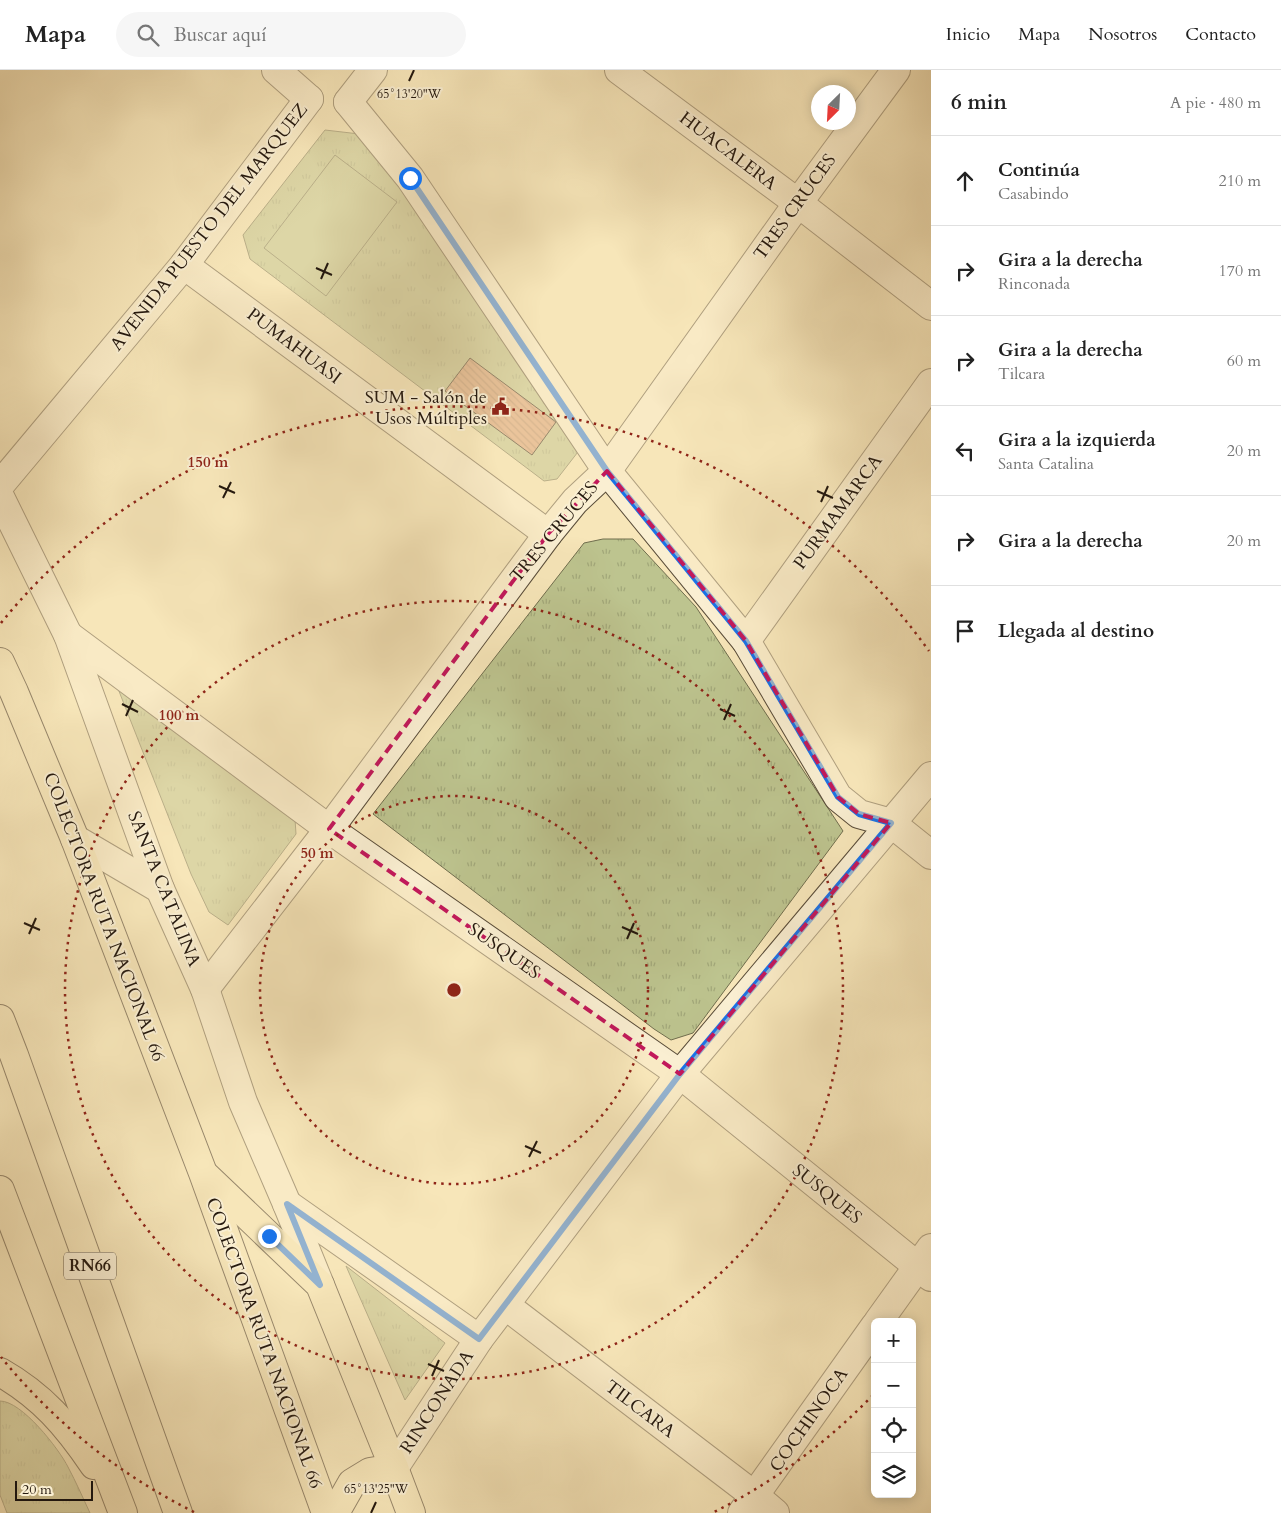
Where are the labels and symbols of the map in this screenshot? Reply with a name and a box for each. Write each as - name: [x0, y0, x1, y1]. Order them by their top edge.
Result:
- north arrow: [811, 85, 856, 130]
- text: 65°13'20"W: [377, 86, 442, 102]
- street label: AVENIDA PUESTO DEL MARQUEZ: [104, 98, 314, 356]
- street label: HUACALERA: [674, 106, 782, 196]
- street label: TRES CRUCES: [748, 149, 842, 265]
- route start: [399, 167, 422, 190]
- street label: PUMAHUASI: [241, 302, 347, 390]
- place label: SUM - Salón de Usos Múltiples: [365, 385, 487, 431]
- public building icon: SUM - Salón de Usos Múltiples: [491, 397, 511, 417]
- street label: PURMAMARCA: [788, 449, 888, 575]
- text: 150 m: [188, 452, 229, 472]
- street label: TRES CRUCES: [504, 476, 604, 588]
- text: 100 m: [159, 705, 200, 725]
- street label: COLECTORA RUTA NACIONAL 66: [37, 769, 171, 1065]
- street label: SANTA CATALINA: [121, 807, 207, 971]
- text: 50 m: [300, 843, 334, 863]
- street label: SUSQUES: [463, 917, 545, 985]
- centre of rings: [445, 981, 463, 999]
- street label: SUSQUES: [787, 1158, 867, 1230]
- street label: COLECTORA RUTA NACIONAL 66: [200, 1194, 328, 1492]
- route end: [258, 1225, 281, 1248]
- road number: RN66: [64, 1252, 116, 1280]
- street label: RINCONADA: [394, 1345, 480, 1459]
- street label: COCHINOCA: [764, 1363, 854, 1477]
- street label: TILCARA: [600, 1374, 680, 1444]
- scale bar: [15, 1478, 92, 1501]
- text: 65°13'25"W: [344, 1481, 409, 1497]

